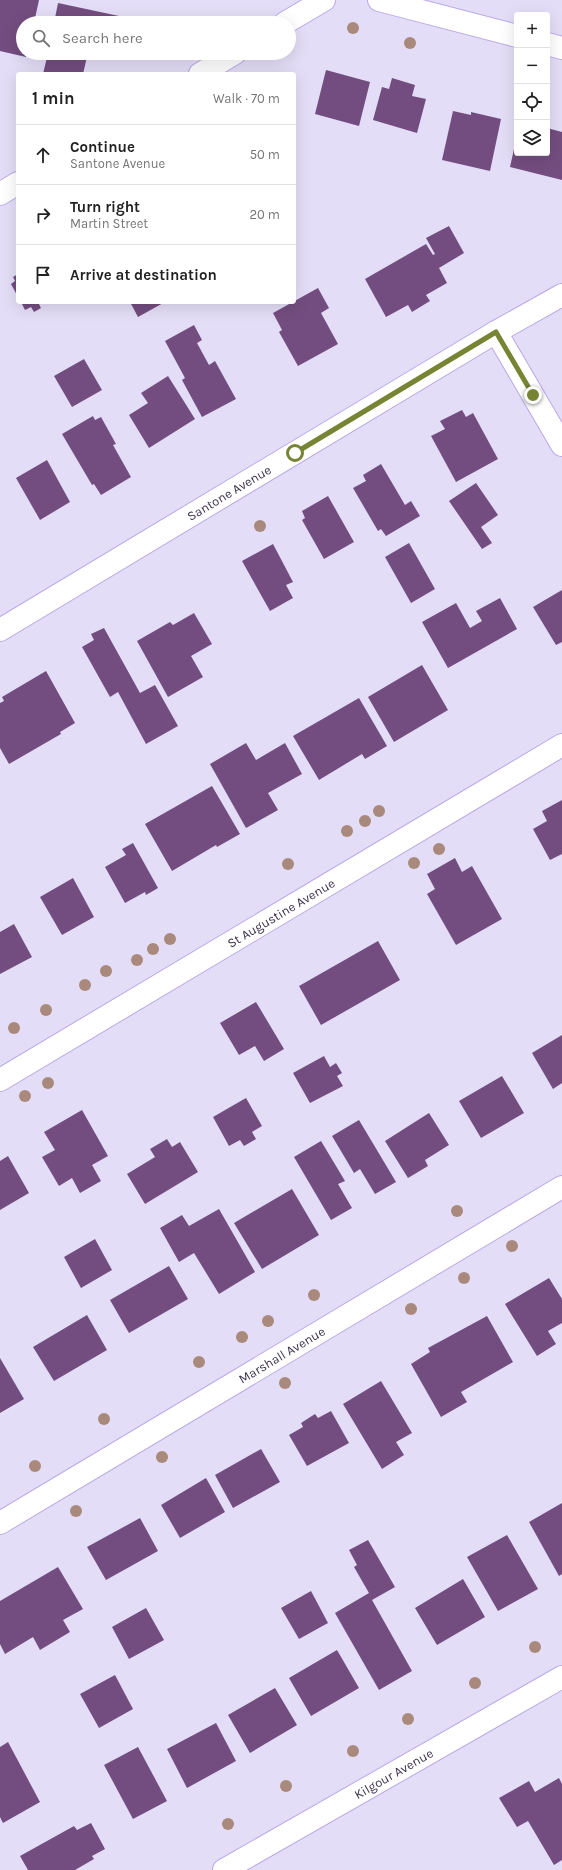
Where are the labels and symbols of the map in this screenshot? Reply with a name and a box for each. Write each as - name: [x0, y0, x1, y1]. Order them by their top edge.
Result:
- route end: [524, 386, 542, 404]
- route start: [286, 444, 304, 462]
- street label: Santone Avenue: [184, 461, 274, 523]
- street label: St Augustine Avenue: [224, 875, 338, 950]
- street label: Marshall Avenue: [236, 1323, 328, 1386]
- street label: Kilgour Avenue: [351, 1745, 436, 1802]

